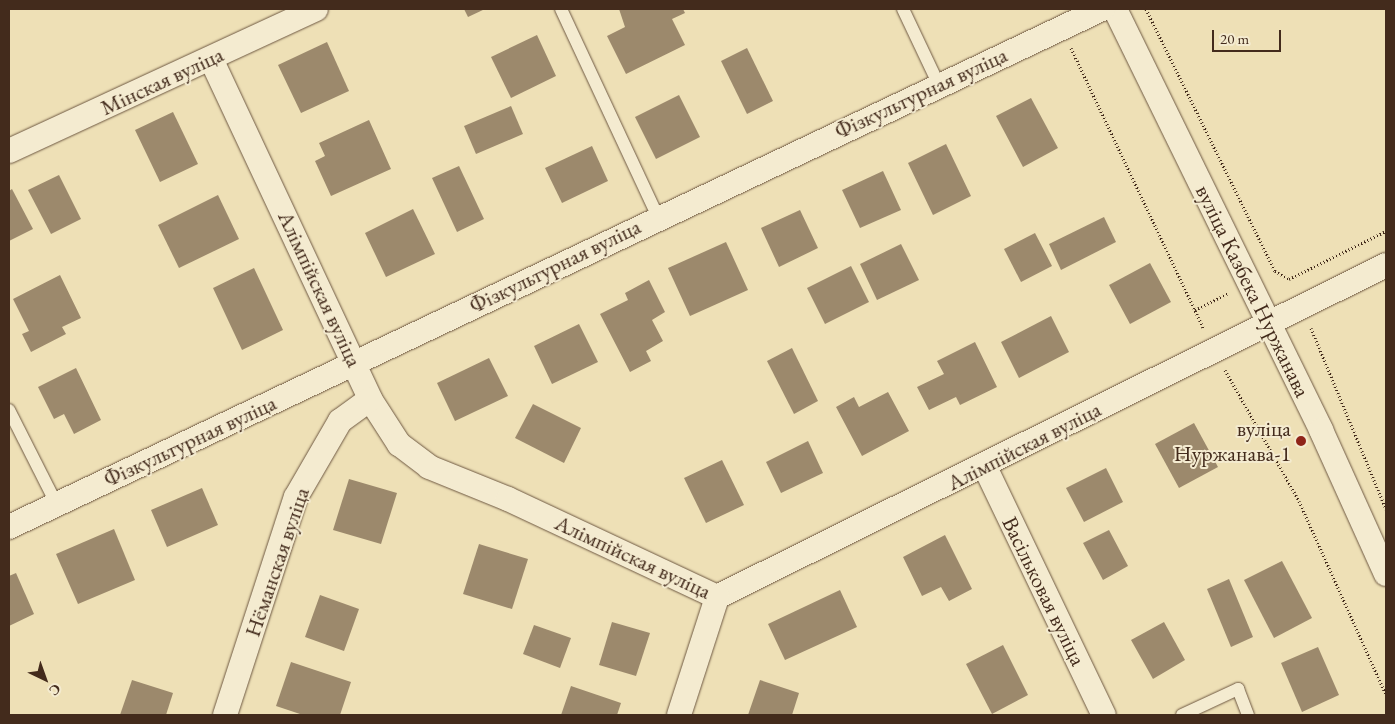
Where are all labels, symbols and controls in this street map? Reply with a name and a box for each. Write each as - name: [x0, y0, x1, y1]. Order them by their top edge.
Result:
- scale bar: [1215, 20, 1284, 52]
- text: 20 m: [1220, 29, 1249, 48]
- street label: Мінская вуліца: [96, 41, 228, 121]
- street label: Фізкультурная вуліца: [831, 41, 1011, 145]
- street label: вуліца Казбека Нуржанава: [1190, 181, 1316, 401]
- street label: Алімпійская вуліца: [272, 207, 368, 371]
- street label: Фізкультурная вуліца: [465, 213, 645, 319]
- street label: Фізкультурная вуліца: [100, 389, 280, 493]
- street label: Алімпійская вуліца: [943, 396, 1105, 496]
- place label: вуліца Нуржанава-1: [1174, 415, 1291, 466]
- marker: вуліца Нуржанава-1: [1295, 435, 1307, 447]
- street label: Нёманская вуліца: [239, 484, 315, 640]
- street label: Алімпійская вуліца: [551, 509, 715, 605]
- street label: Васільковая вуліца: [996, 512, 1092, 670]
- north arrow: [20, 654, 70, 704]
- text: С: [45, 680, 65, 700]

